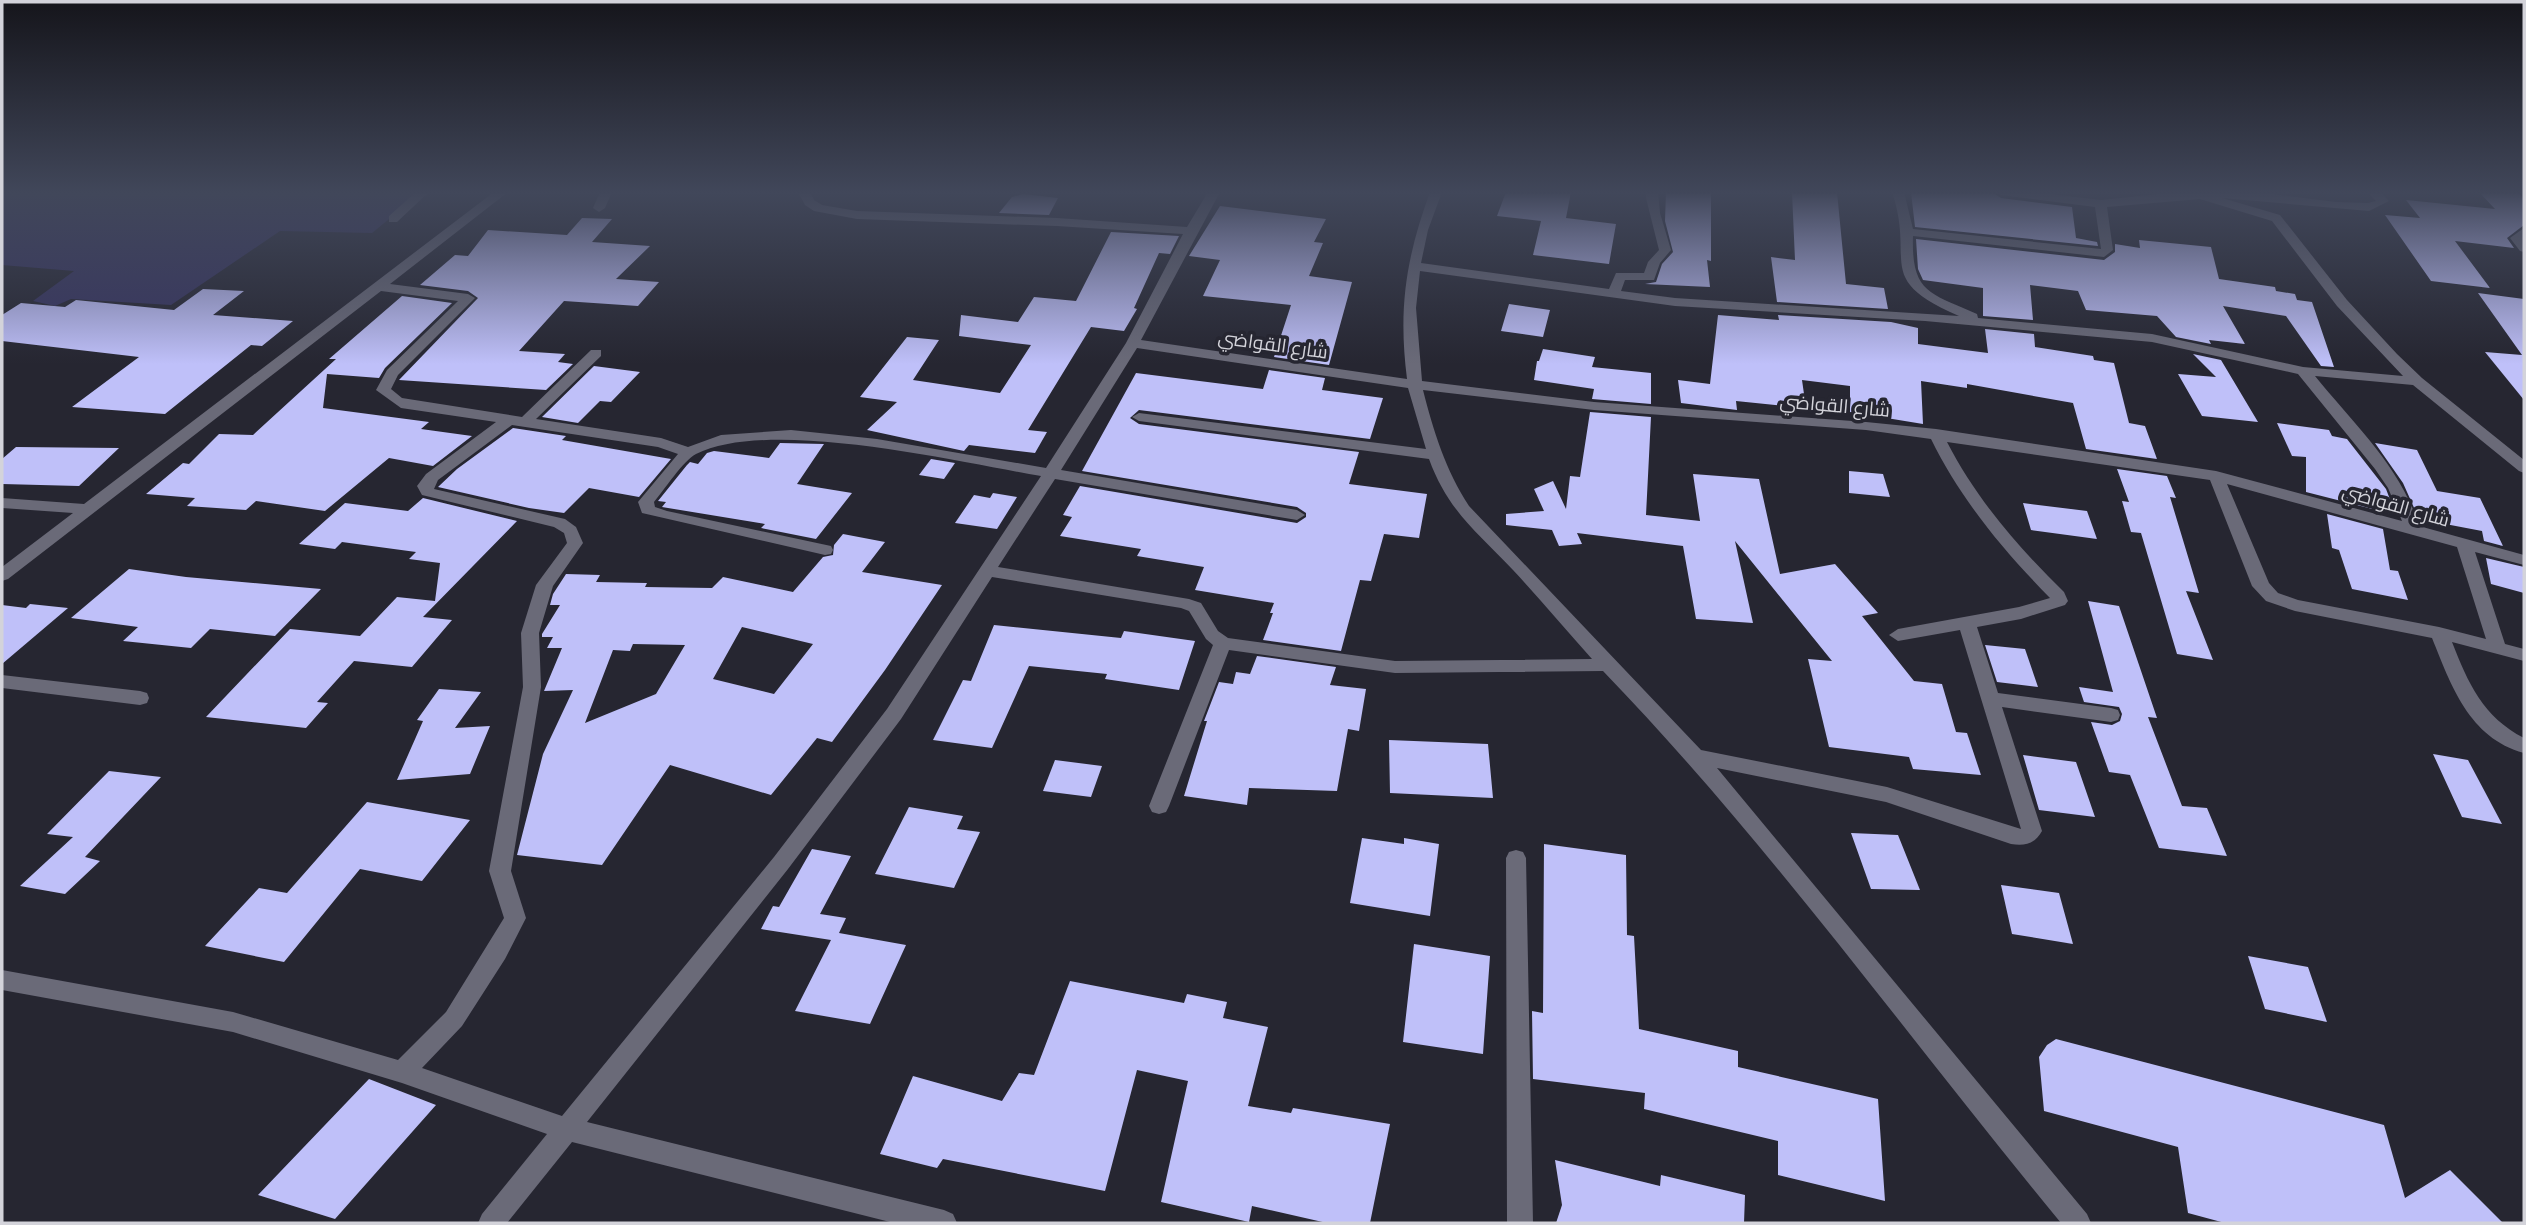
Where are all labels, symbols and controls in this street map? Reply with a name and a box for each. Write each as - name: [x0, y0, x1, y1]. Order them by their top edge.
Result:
- street label: شارع القواضي: [1216, 324, 1329, 367]
- street label: شارع القواضي: [1779, 388, 1891, 425]
- street label: شارع القواضي: [2339, 478, 2452, 535]

